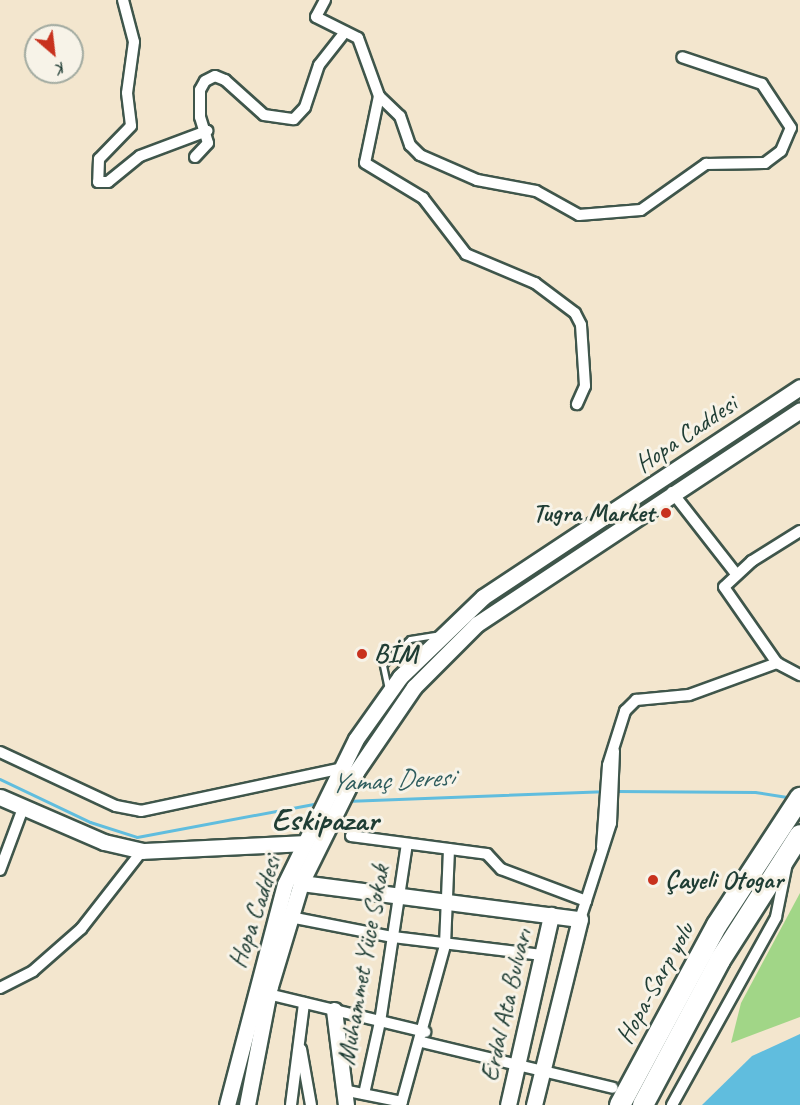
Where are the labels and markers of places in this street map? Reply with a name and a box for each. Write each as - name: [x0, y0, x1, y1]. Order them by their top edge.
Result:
- place label: Tugra Market: [532, 497, 654, 529]
- marker: Tugra Market: [659, 506, 673, 520]
- place label: BİM: [374, 638, 417, 670]
- marker: BİM: [355, 647, 369, 661]
- place label: Çayeli Otogar: [665, 864, 783, 896]
- marker: Çayeli Otogar: [646, 873, 660, 887]

